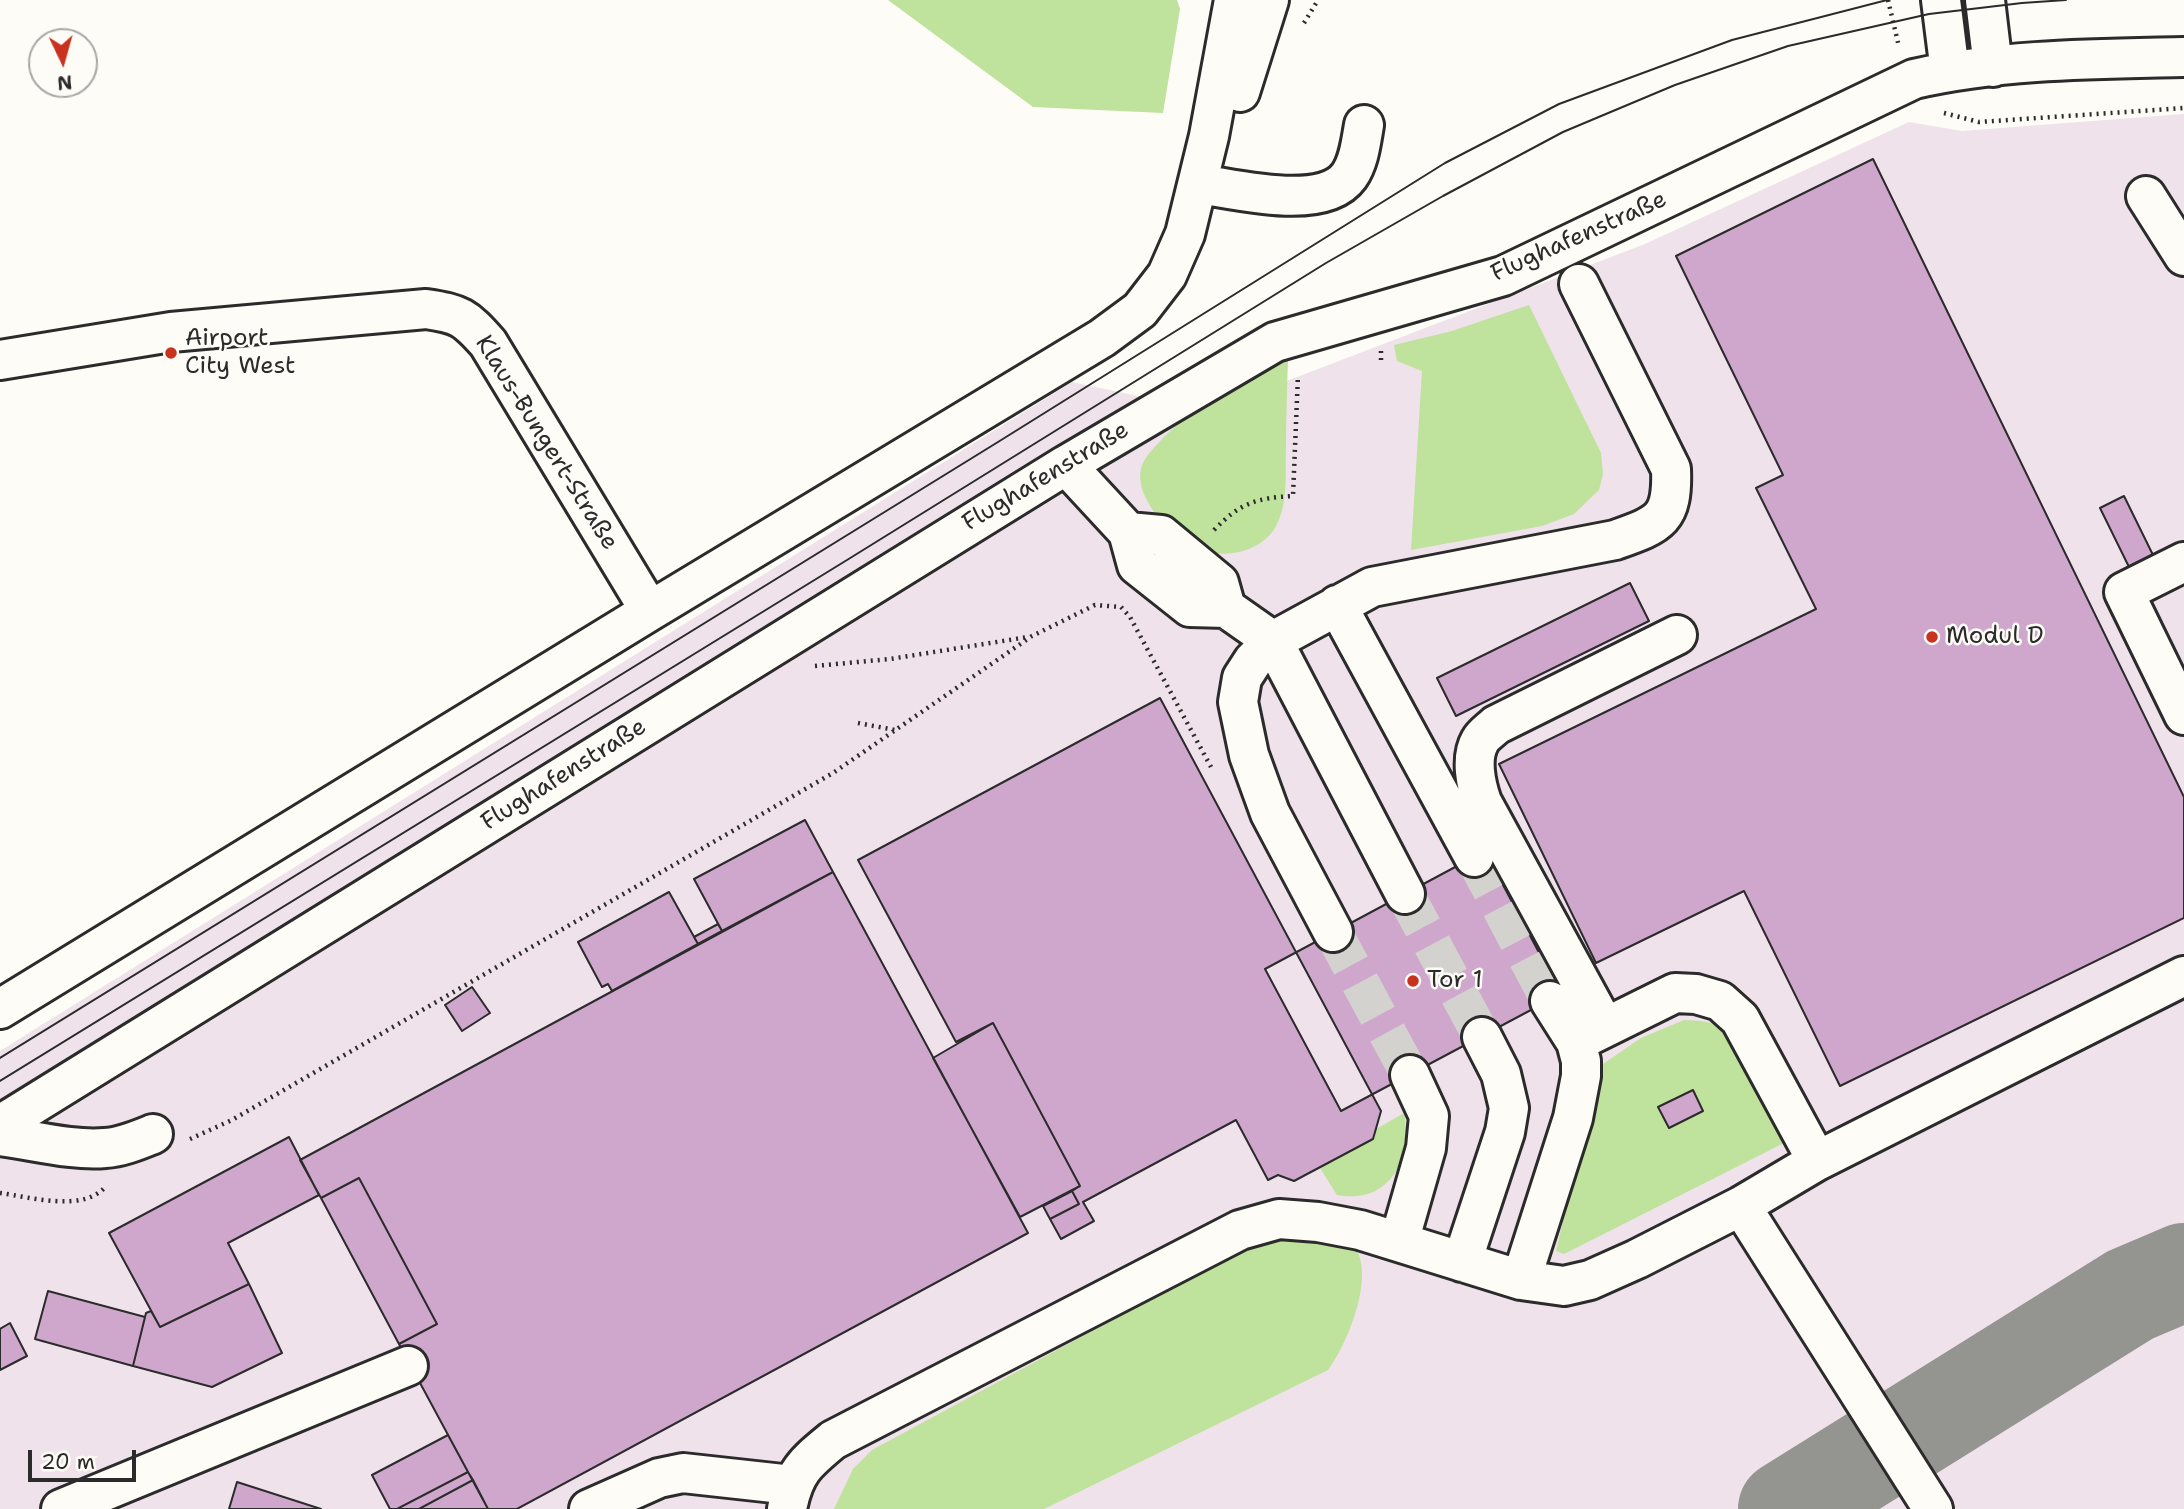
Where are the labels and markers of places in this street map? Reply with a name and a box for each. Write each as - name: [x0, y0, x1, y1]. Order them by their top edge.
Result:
- place label: Airport City West: [185, 325, 295, 381]
- marker: Airport City West: [163, 345, 179, 361]
- place label: Modul D: [1946, 623, 2044, 651]
- marker: Modul D: [1924, 629, 1940, 645]
- place label: Tor 1: [1427, 967, 1483, 995]
- marker: Tor 1: [1405, 973, 1421, 989]

